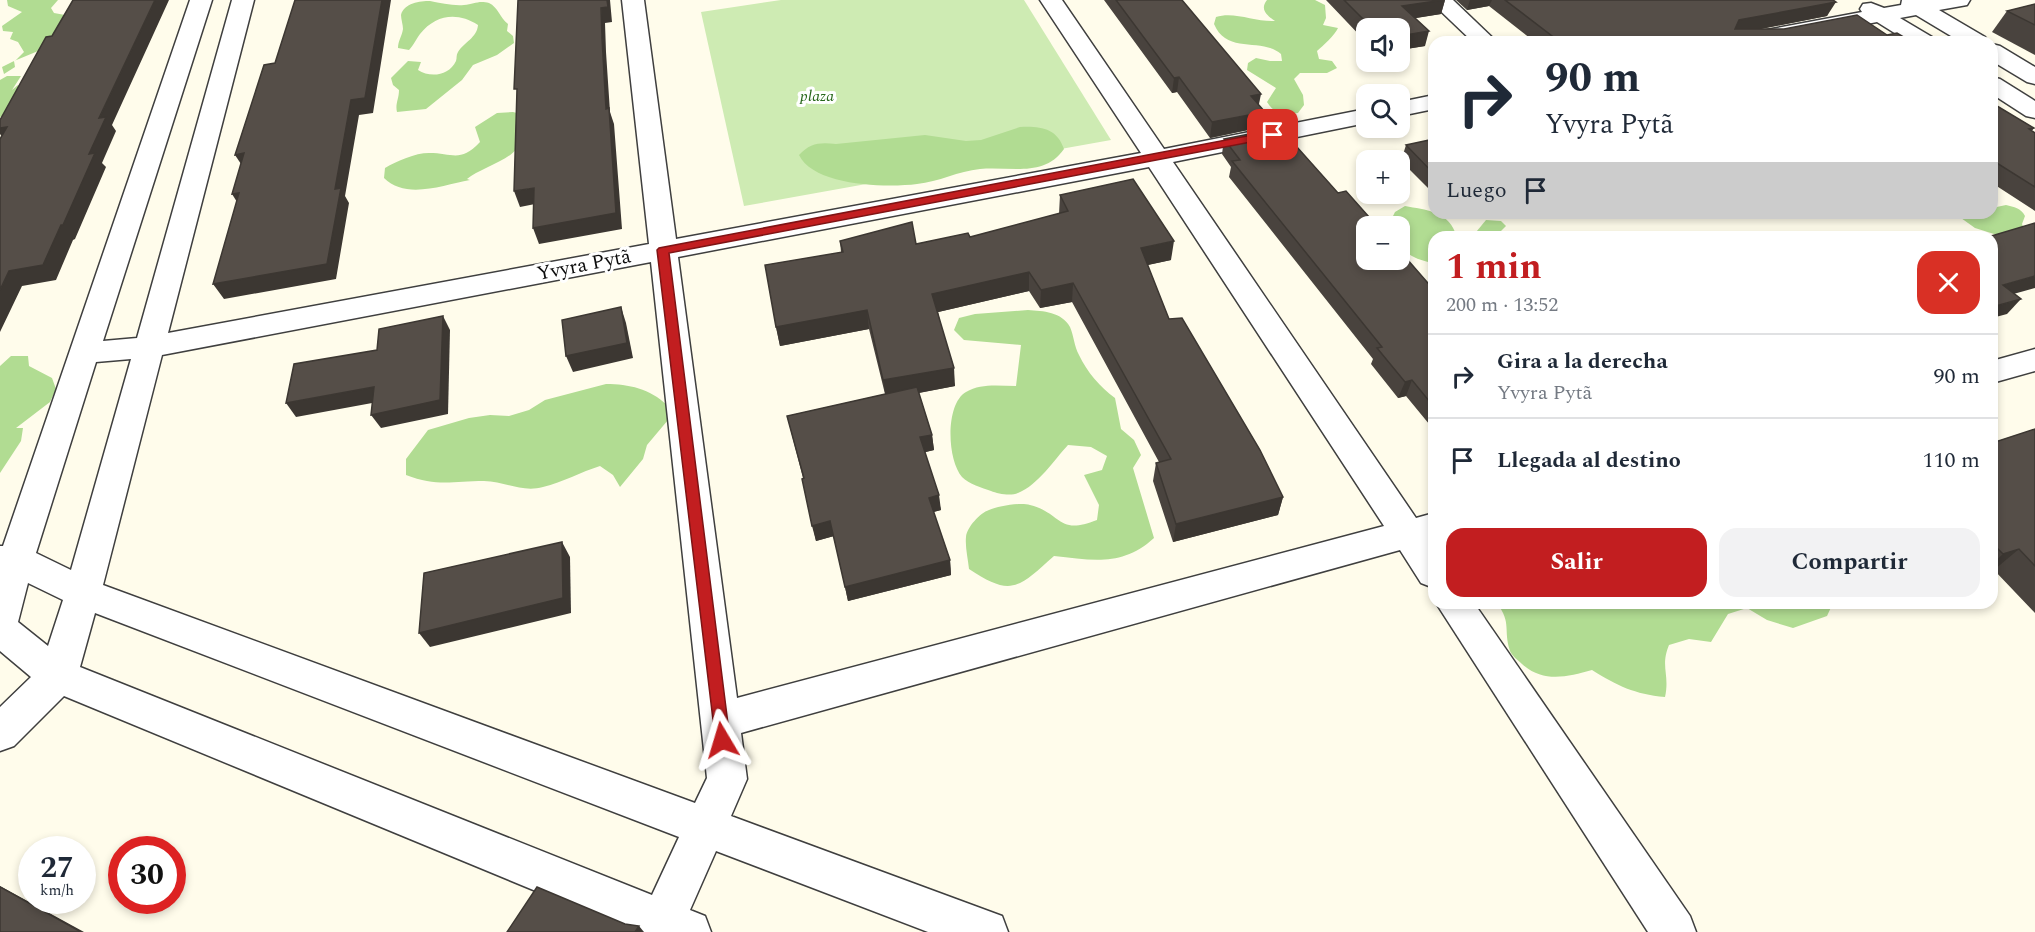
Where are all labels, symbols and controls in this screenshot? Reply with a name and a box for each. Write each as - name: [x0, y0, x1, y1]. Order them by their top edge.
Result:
- map controls: [1356, 18, 1410, 270]
- button: sound: [1356, 18, 1410, 72]
- text: 90 m: [1545, 47, 1640, 110]
- icon: right: [1446, 60, 1524, 138]
- park label: plaza: [799, 84, 834, 108]
- button: search: [1356, 84, 1410, 138]
- text: Yvyra Pytã: [1545, 104, 1674, 146]
- pin: [1247, 109, 1298, 160]
- icon: arrive: [1256, 118, 1289, 151]
- button: +: [1356, 150, 1410, 204]
- text: Luego: [1446, 174, 1507, 207]
- icon: arrive: [1519, 174, 1552, 207]
- button: −: [1356, 216, 1410, 270]
- text: 1 min: [1446, 240, 1542, 295]
- street label: Yvyra Pytã: [534, 241, 634, 289]
- button: close: [1917, 251, 1980, 314]
- text: 200 m · 13:52: [1446, 290, 1558, 320]
- text: Gira a la derecha: [1497, 345, 1668, 378]
- icon: right: [1446, 360, 1479, 393]
- text: 90 m: [1934, 360, 1980, 393]
- text: Yvyra Pytã: [1497, 378, 1592, 408]
- icon: arrive: [1446, 444, 1479, 477]
- text: Llegada al destino: [1497, 444, 1681, 477]
- text: 110 m: [1923, 444, 1980, 477]
- button: Salir: [1446, 528, 1707, 597]
- button: Compartir: [1719, 528, 1980, 597]
- position arrow: [690, 708, 754, 772]
- speed limit sign: 30: [108, 836, 186, 914]
- text: 27: [40, 845, 74, 891]
- text: km/h: [40, 879, 74, 902]

